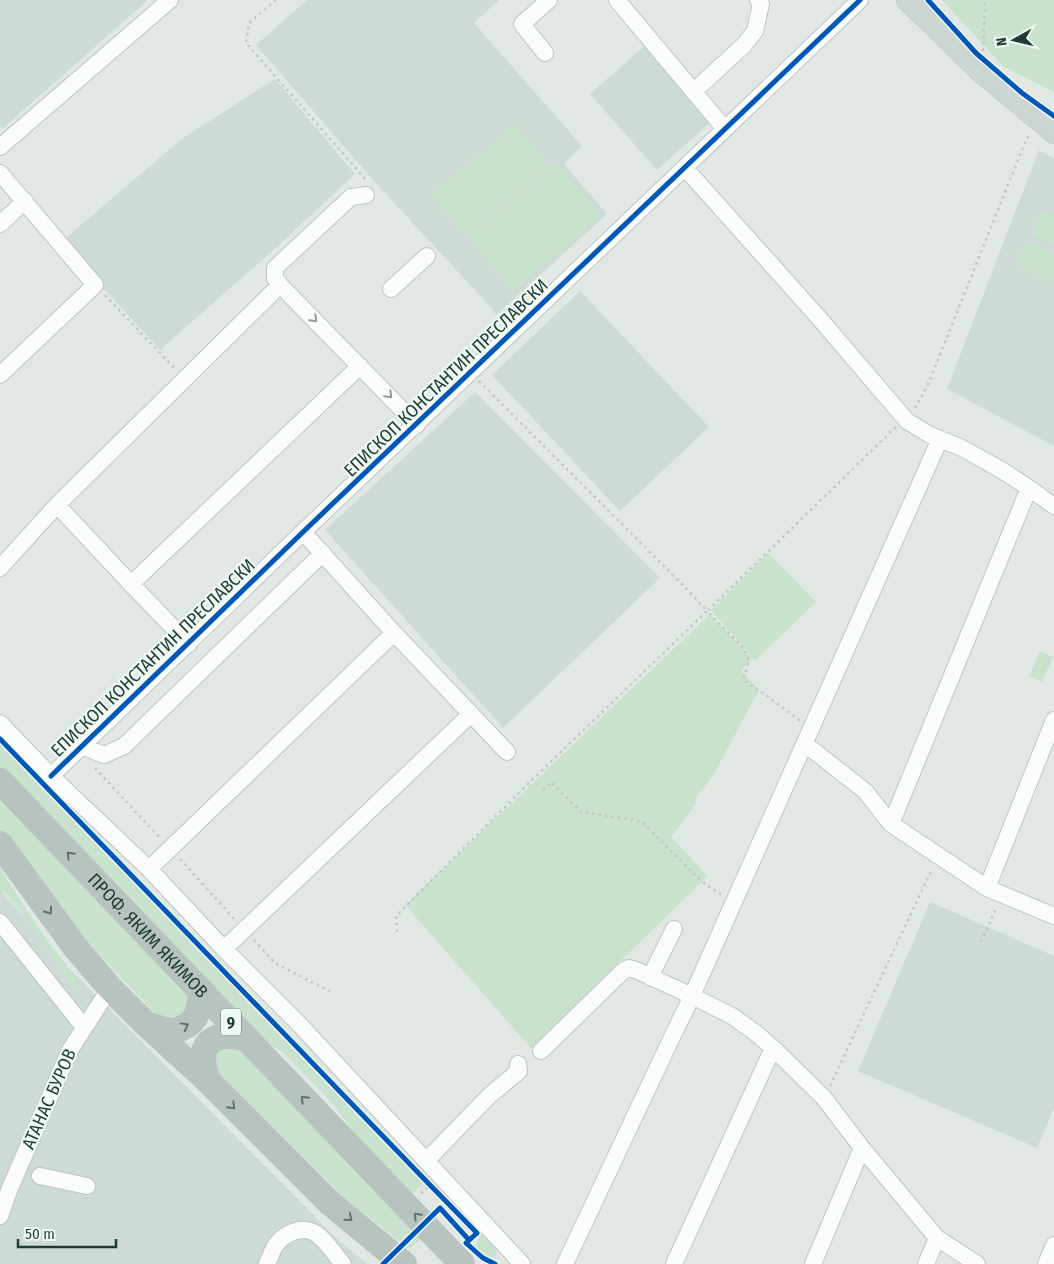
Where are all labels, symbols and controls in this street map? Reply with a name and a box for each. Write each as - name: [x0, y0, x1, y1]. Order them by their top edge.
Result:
- north arrow: [989, 15, 1039, 65]
- text: N: [993, 36, 1011, 47]
- street label: ЕПИСКОП КОНСТАНТИН ПРЕСЛАВСКИ: [339, 275, 553, 481]
- one-way arrow: [308, 314, 317, 323]
- one-way arrow: [383, 390, 392, 399]
- street label: ЕПИСКОП КОНСТАНТИН ПРЕСЛАВСКИ: [46, 555, 260, 761]
- one-way arrow: [67, 852, 76, 861]
- street label: ПРОФ. ЯКИМ ЯКИМОВ: [83, 869, 213, 1003]
- one-way arrow: [43, 906, 52, 915]
- road number: 9: [221, 1009, 241, 1036]
- one-way arrow: [180, 1022, 189, 1032]
- street label: АТАНАС БУРОВ: [17, 1045, 81, 1153]
- one-way arrow: [301, 1095, 310, 1104]
- one-way arrow: [226, 1100, 235, 1109]
- one-way arrow: [343, 1213, 352, 1221]
- one-way arrow: [414, 1213, 423, 1222]
- scale bar: [18, 1216, 115, 1248]
- text: 50 m: [25, 1225, 55, 1243]

